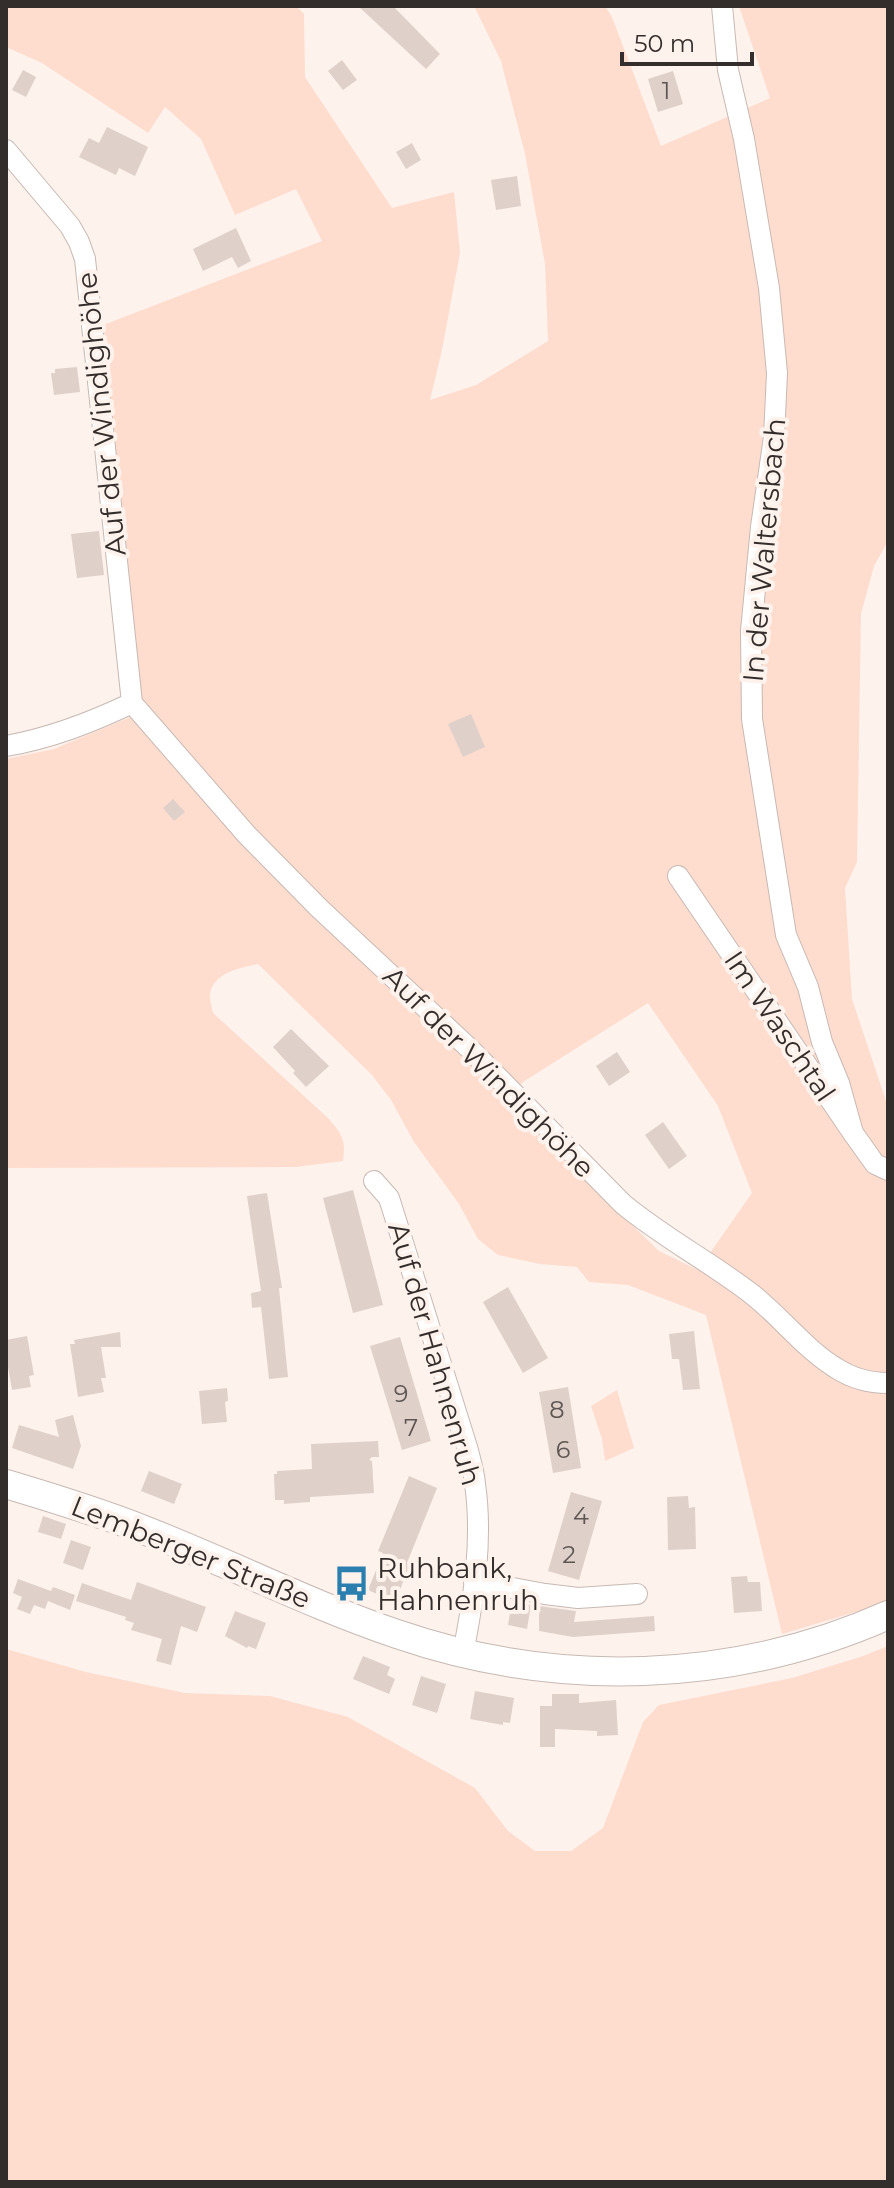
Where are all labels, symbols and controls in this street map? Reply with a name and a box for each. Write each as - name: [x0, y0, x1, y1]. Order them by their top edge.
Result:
- scale bar: [622, 16, 752, 66]
- text: 50 m: [634, 29, 695, 58]
- house number: 1: [662, 76, 670, 105]
- street label: Auf der Windighöhe: [69, 271, 133, 557]
- street label: In der Waltersbach: [736, 417, 792, 683]
- street label: Im Waschtal: [717, 944, 843, 1108]
- street label: Auf der Windighöhe: [376, 959, 602, 1185]
- street label: Auf der Hahnenruh: [381, 1219, 489, 1489]
- house number: 9: [394, 1379, 408, 1408]
- house number: 8: [549, 1395, 565, 1424]
- house number: 7: [404, 1413, 418, 1442]
- house number: 6: [556, 1435, 570, 1464]
- street label: Lemberger Straße: [66, 1488, 316, 1616]
- house number: 4: [573, 1501, 589, 1530]
- house number: 2: [562, 1540, 576, 1569]
- place label: Ruhbank, Hahnenruh: [377, 1551, 539, 1617]
- bus stop icon: Ruhbank, Hahnenruh: [332, 1565, 370, 1603]

